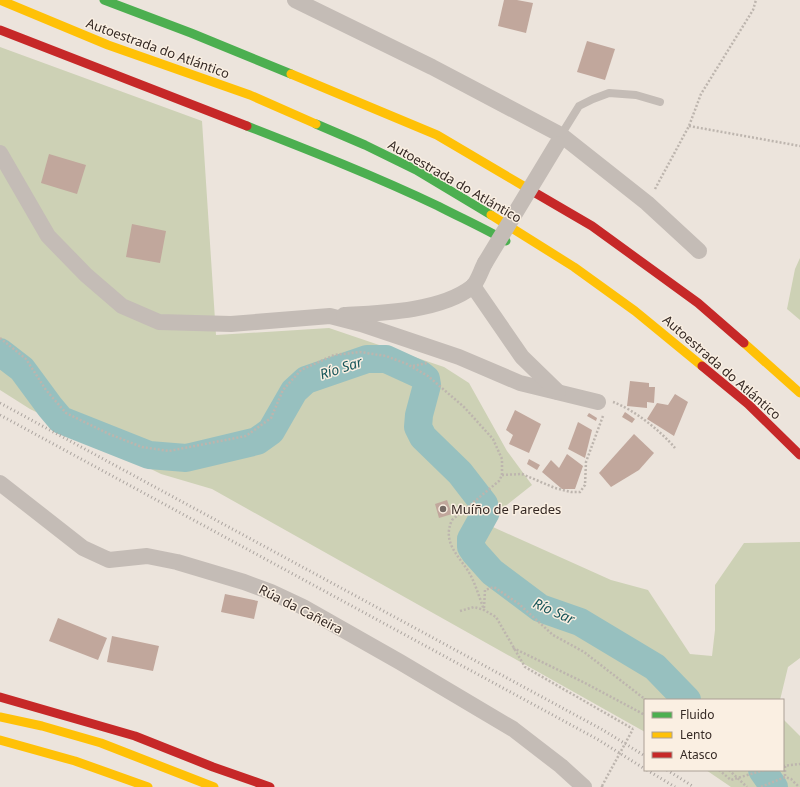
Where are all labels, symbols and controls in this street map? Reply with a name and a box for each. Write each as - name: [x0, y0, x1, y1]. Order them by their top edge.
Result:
- street label: Autoestrada do Atlántico: [84, 14, 232, 82]
- street label: Autoestrada do Atlántico: [385, 135, 525, 227]
- street label: Autoestrada do Atlántico: [659, 311, 785, 424]
- water label: Río Sar: [317, 352, 365, 383]
- place label: Muíño de Paredes: [451, 500, 561, 518]
- marker: Muíño de Paredes: [438, 504, 448, 514]
- street label: Rúa da Cañeira: [256, 580, 346, 638]
- water label: Río Sar: [530, 593, 578, 628]
- legend: [644, 699, 784, 771]
- text: Fluido: [680, 706, 714, 723]
- text: Lento: [680, 726, 712, 743]
- text: Atasco: [680, 746, 718, 763]

